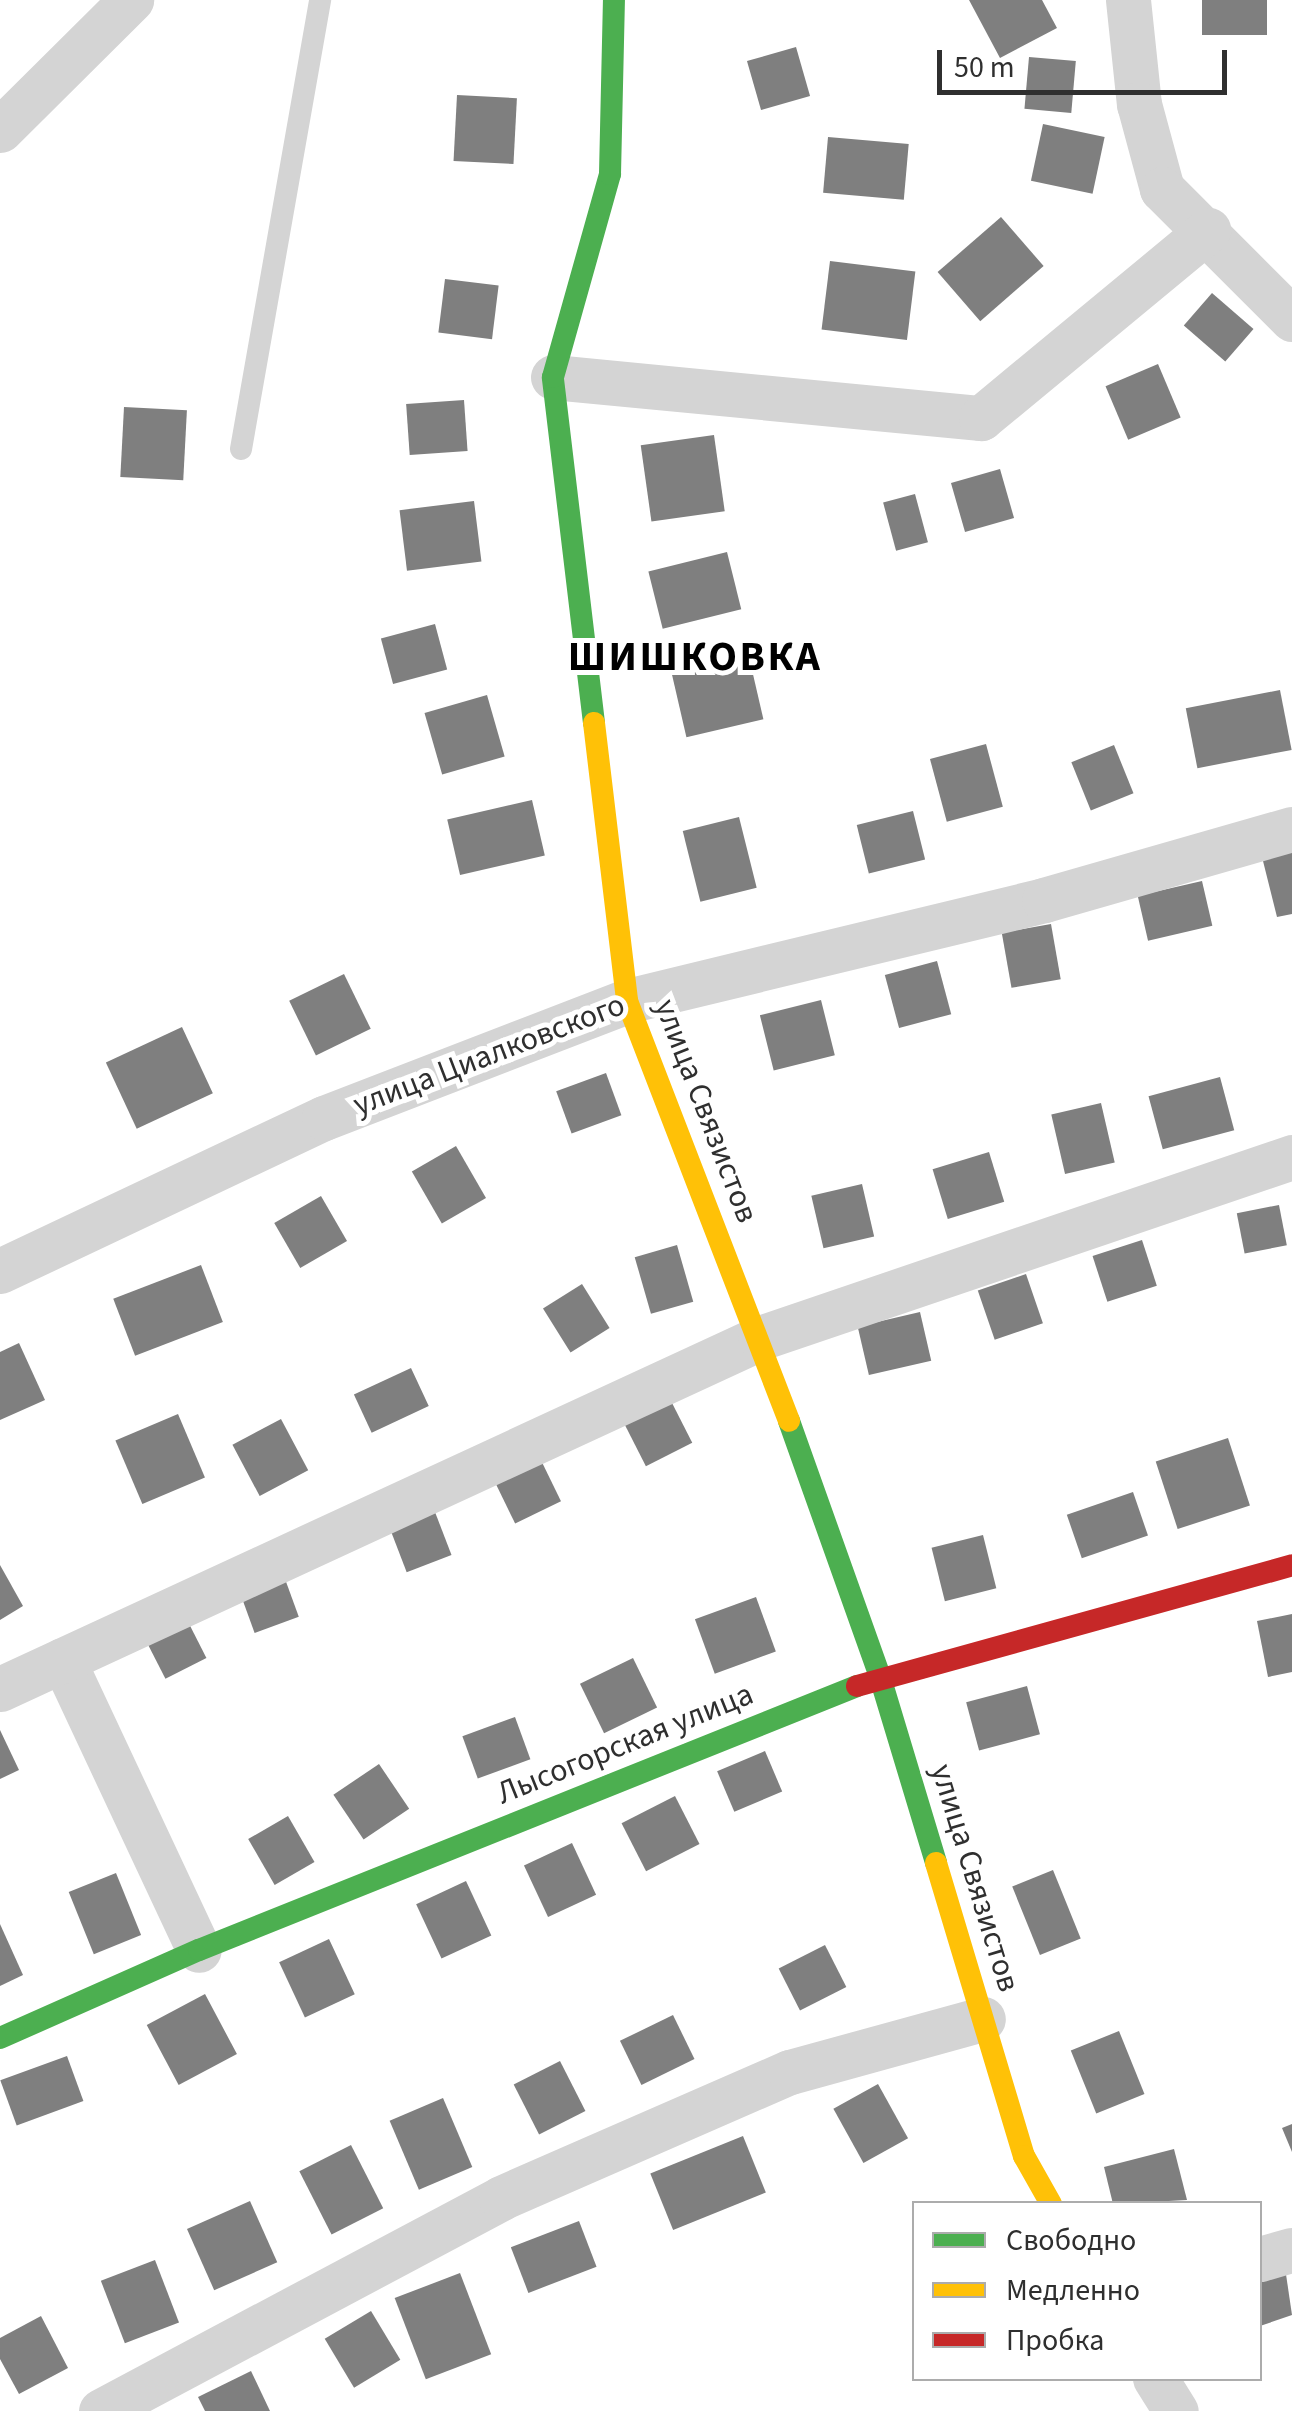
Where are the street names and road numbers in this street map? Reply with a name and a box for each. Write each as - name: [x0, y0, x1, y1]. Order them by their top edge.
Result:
- street label: улица Циалковского: [348, 986, 630, 1124]
- street label: улица Связистов: [646, 994, 766, 1228]
- street label: Лысогорская улица: [491, 1675, 759, 1813]
- street label: улица Связистов: [922, 1760, 1028, 1996]

